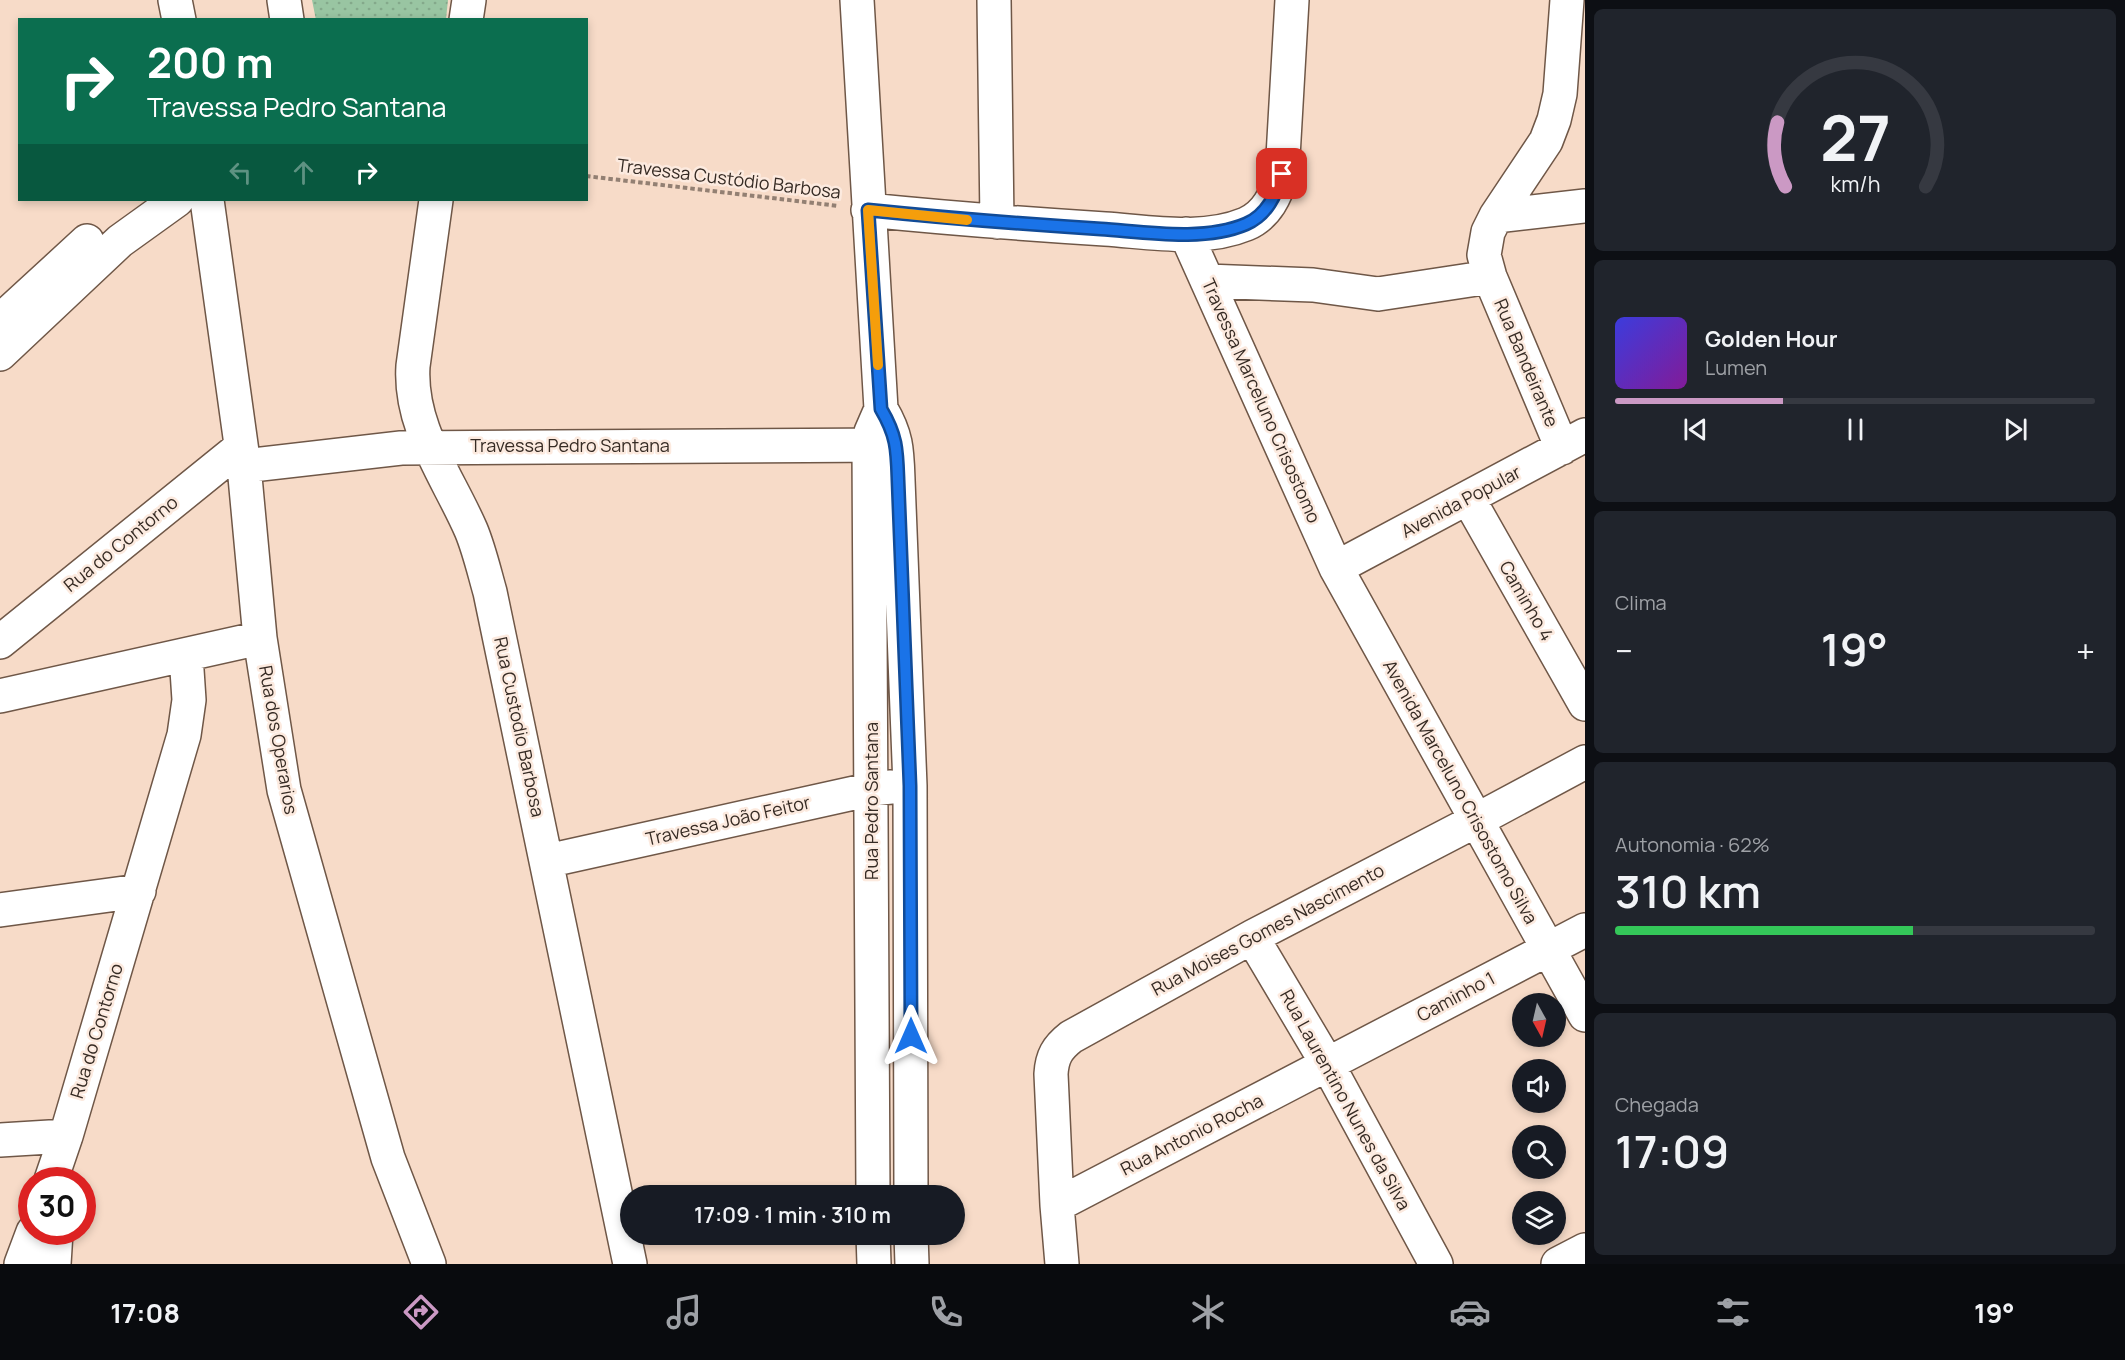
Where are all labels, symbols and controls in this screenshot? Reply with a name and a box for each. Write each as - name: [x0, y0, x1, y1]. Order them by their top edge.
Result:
- text: 200 m: [147, 33, 273, 91]
- icon: right: [48, 42, 126, 120]
- text: Travessa Pedro Santana: [147, 88, 446, 125]
- text: 27: [1820, 94, 1890, 180]
- pin: [1256, 148, 1307, 199]
- street label: Travessa Custódio Barbosa: [616, 152, 842, 204]
- icon: left: [224, 156, 257, 189]
- icon: ahead: [287, 156, 320, 189]
- icon: right: [350, 156, 383, 189]
- icon: arrive: [1265, 157, 1298, 190]
- text: km/h: [1830, 169, 1880, 198]
- street label: Travessa Marceluno Crisostomo: [1197, 275, 1327, 527]
- street label: Rua Bandeirante: [1489, 295, 1565, 430]
- text: Golden Hour: [1705, 324, 1838, 354]
- text: Lumen: [1705, 354, 1767, 381]
- icon: previous: [1679, 413, 1712, 446]
- icon: pause: [1839, 413, 1872, 446]
- icon: next: [1999, 413, 2032, 446]
- street label: Travessa Pedro Santana: [470, 433, 670, 457]
- street label: Avenida Popular: [1396, 459, 1525, 543]
- street label: Rua do Contorno: [58, 490, 182, 597]
- street label: Caminho 4: [1494, 556, 1559, 645]
- text: Clima: [1615, 589, 1667, 616]
- text: 19°: [1821, 618, 1888, 680]
- text: −: [1615, 628, 1633, 673]
- text: +: [2076, 628, 2095, 673]
- street label: Rua Custodio Barbosa: [489, 635, 551, 819]
- street label: Avenida Marceluno Crisostomo Silva: [1378, 655, 1544, 928]
- street label: Rua dos Operarios: [254, 663, 304, 816]
- street label: Rua Pedro Santana: [859, 722, 883, 880]
- street label: Travessa João Feitor: [643, 789, 813, 851]
- text: Autonomia · 62%: [1615, 831, 1770, 858]
- street label: Rua Moises Gomes Nascimento: [1147, 857, 1388, 1001]
- text: 310 km: [1615, 860, 1761, 922]
- street label: Rua do Contorno: [64, 960, 128, 1101]
- street label: Caminho 1: [1412, 966, 1499, 1027]
- street label: Rua Laurentino Nunes da Silva: [1275, 985, 1417, 1214]
- north arrow: [1512, 993, 1566, 1047]
- map controls: [1512, 993, 1566, 1245]
- position arrow: [879, 1004, 943, 1068]
- button: sound: [1512, 1059, 1566, 1113]
- street label: Rua Antonio Rocha: [1116, 1088, 1267, 1180]
- text: Chegada: [1615, 1091, 1699, 1118]
- text: 17:09: [1615, 1120, 1729, 1182]
- button: search: [1512, 1125, 1566, 1179]
- speed limit sign: 30: [18, 1167, 96, 1245]
- button: layers: [1512, 1191, 1566, 1245]
- text: 17:09 · 1 min · 310 m: [694, 1200, 891, 1230]
- icon: directions: [400, 1291, 442, 1333]
- icon: music: [663, 1291, 705, 1333]
- icon: phone: [925, 1291, 967, 1333]
- icon: climate: [1187, 1291, 1229, 1333]
- icon: car: [1449, 1291, 1491, 1333]
- icon: filters: [1712, 1291, 1754, 1333]
- text: 17:08: [110, 1294, 180, 1331]
- text: 19°: [1974, 1294, 2015, 1331]

